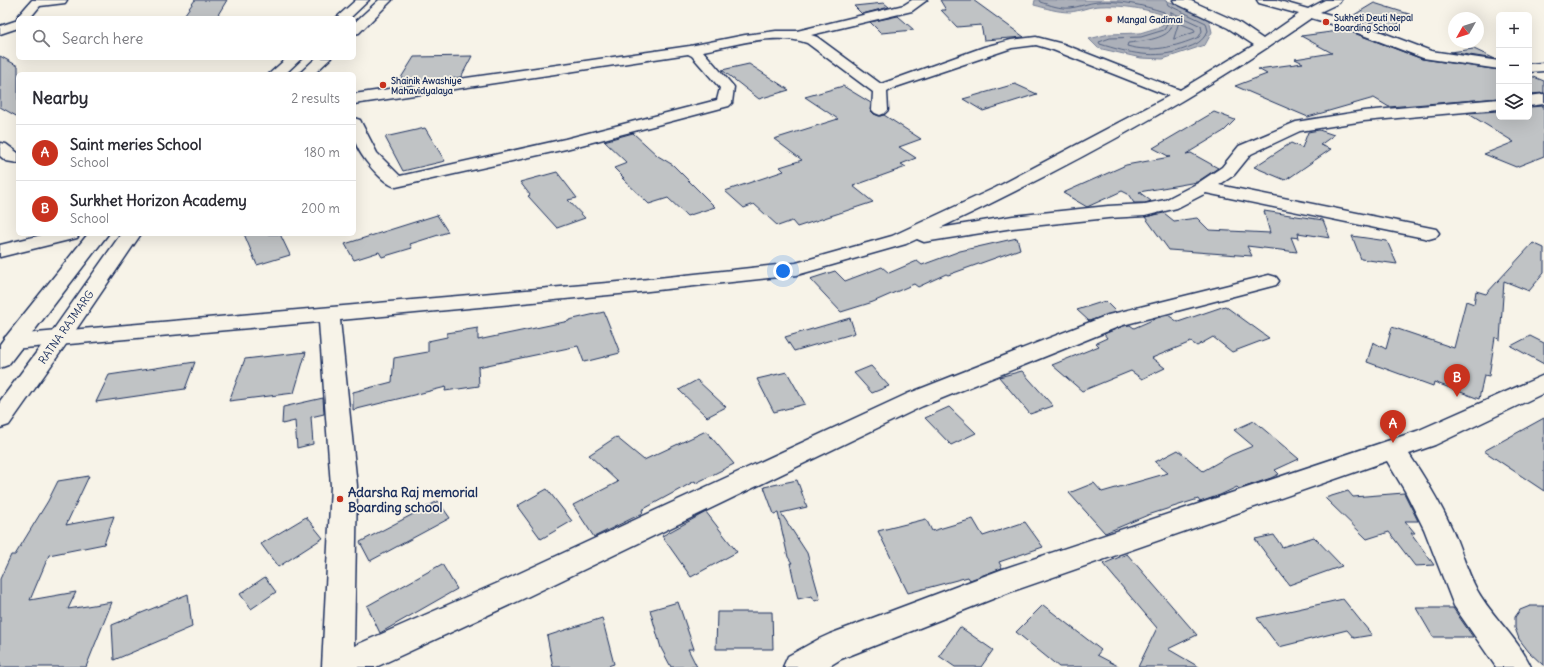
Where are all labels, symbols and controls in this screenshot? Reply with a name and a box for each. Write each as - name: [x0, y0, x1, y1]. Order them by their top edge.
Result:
- place label: Sukheti Deuti Nepal Boarding School: [1334, 12, 1413, 34]
- north arrow: [1448, 12, 1484, 48]
- map controls: [1496, 12, 1532, 120]
- button: +: [1496, 12, 1532, 48]
- marker: Mangal Gadimai: [1104, 14, 1114, 24]
- place label: Mangal Gadimai: [1117, 14, 1183, 26]
- search box: [16, 16, 356, 60]
- marker: Sukheti Deuti Nepal Boarding School: [1321, 17, 1331, 27]
- icon: search: [30, 27, 52, 49]
- text: Search here: [62, 29, 143, 48]
- button: −: [1496, 48, 1532, 84]
- place label: Shainik Awashiye Mahavidyalaya: [391, 75, 462, 97]
- marker: Shainik Awashiye Mahavidyalaya: [378, 80, 388, 90]
- button: layers: [1496, 84, 1532, 120]
- text: Nearby: [32, 87, 88, 109]
- text: 2 results: [291, 90, 340, 107]
- text: Saint meries School: [70, 135, 202, 154]
- text: A: [41, 144, 49, 161]
- text: 180 m: [304, 144, 340, 161]
- text: School: [70, 154, 109, 171]
- text: Surkhet Horizon Academy: [70, 191, 247, 210]
- text: B: [41, 200, 49, 217]
- text: 200 m: [301, 200, 340, 217]
- text: School: [70, 210, 109, 227]
- your location: [773, 261, 793, 281]
- street label: RATNA RAJMARG: [35, 287, 97, 367]
- pin: B: [1444, 364, 1470, 397]
- pin: A: [1380, 410, 1406, 443]
- place label: Adarsha Raj memorial Boarding school: [348, 484, 478, 516]
- marker: Adarsha Raj memorial Boarding school: [335, 494, 345, 504]

